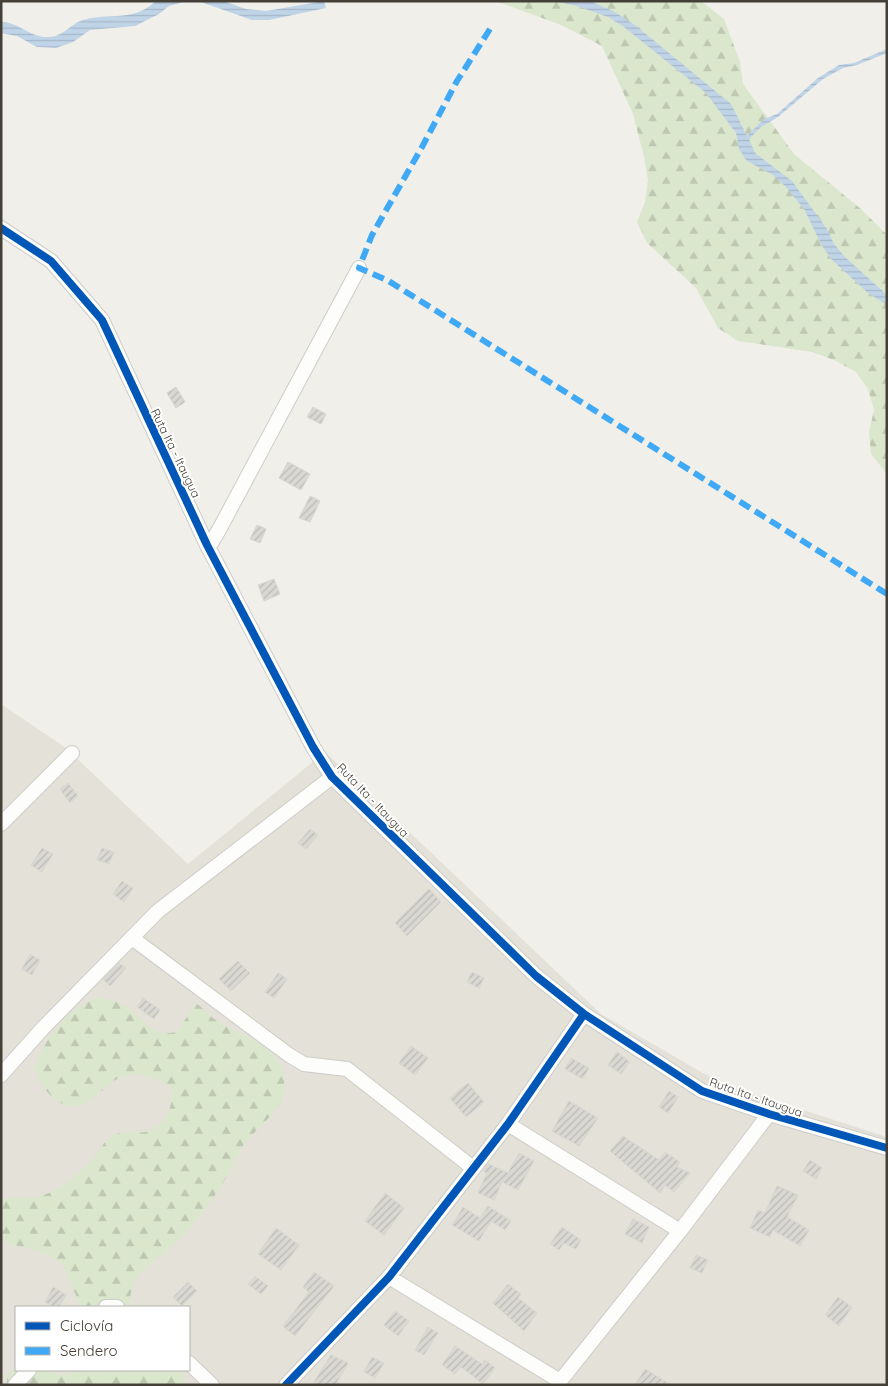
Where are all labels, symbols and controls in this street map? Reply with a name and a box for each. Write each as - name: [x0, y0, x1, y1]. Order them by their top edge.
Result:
- street label: Ruta Ita - Itaugua: [148, 406, 204, 500]
- street label: Ruta Ita - Itaugua: [334, 760, 412, 840]
- street label: Ruta Ita - Itaugua: [708, 1074, 804, 1120]
- legend: [15, 1306, 190, 1371]
- text: Ciclovía: [60, 1316, 113, 1335]
- text: Sendero: [60, 1341, 118, 1360]

